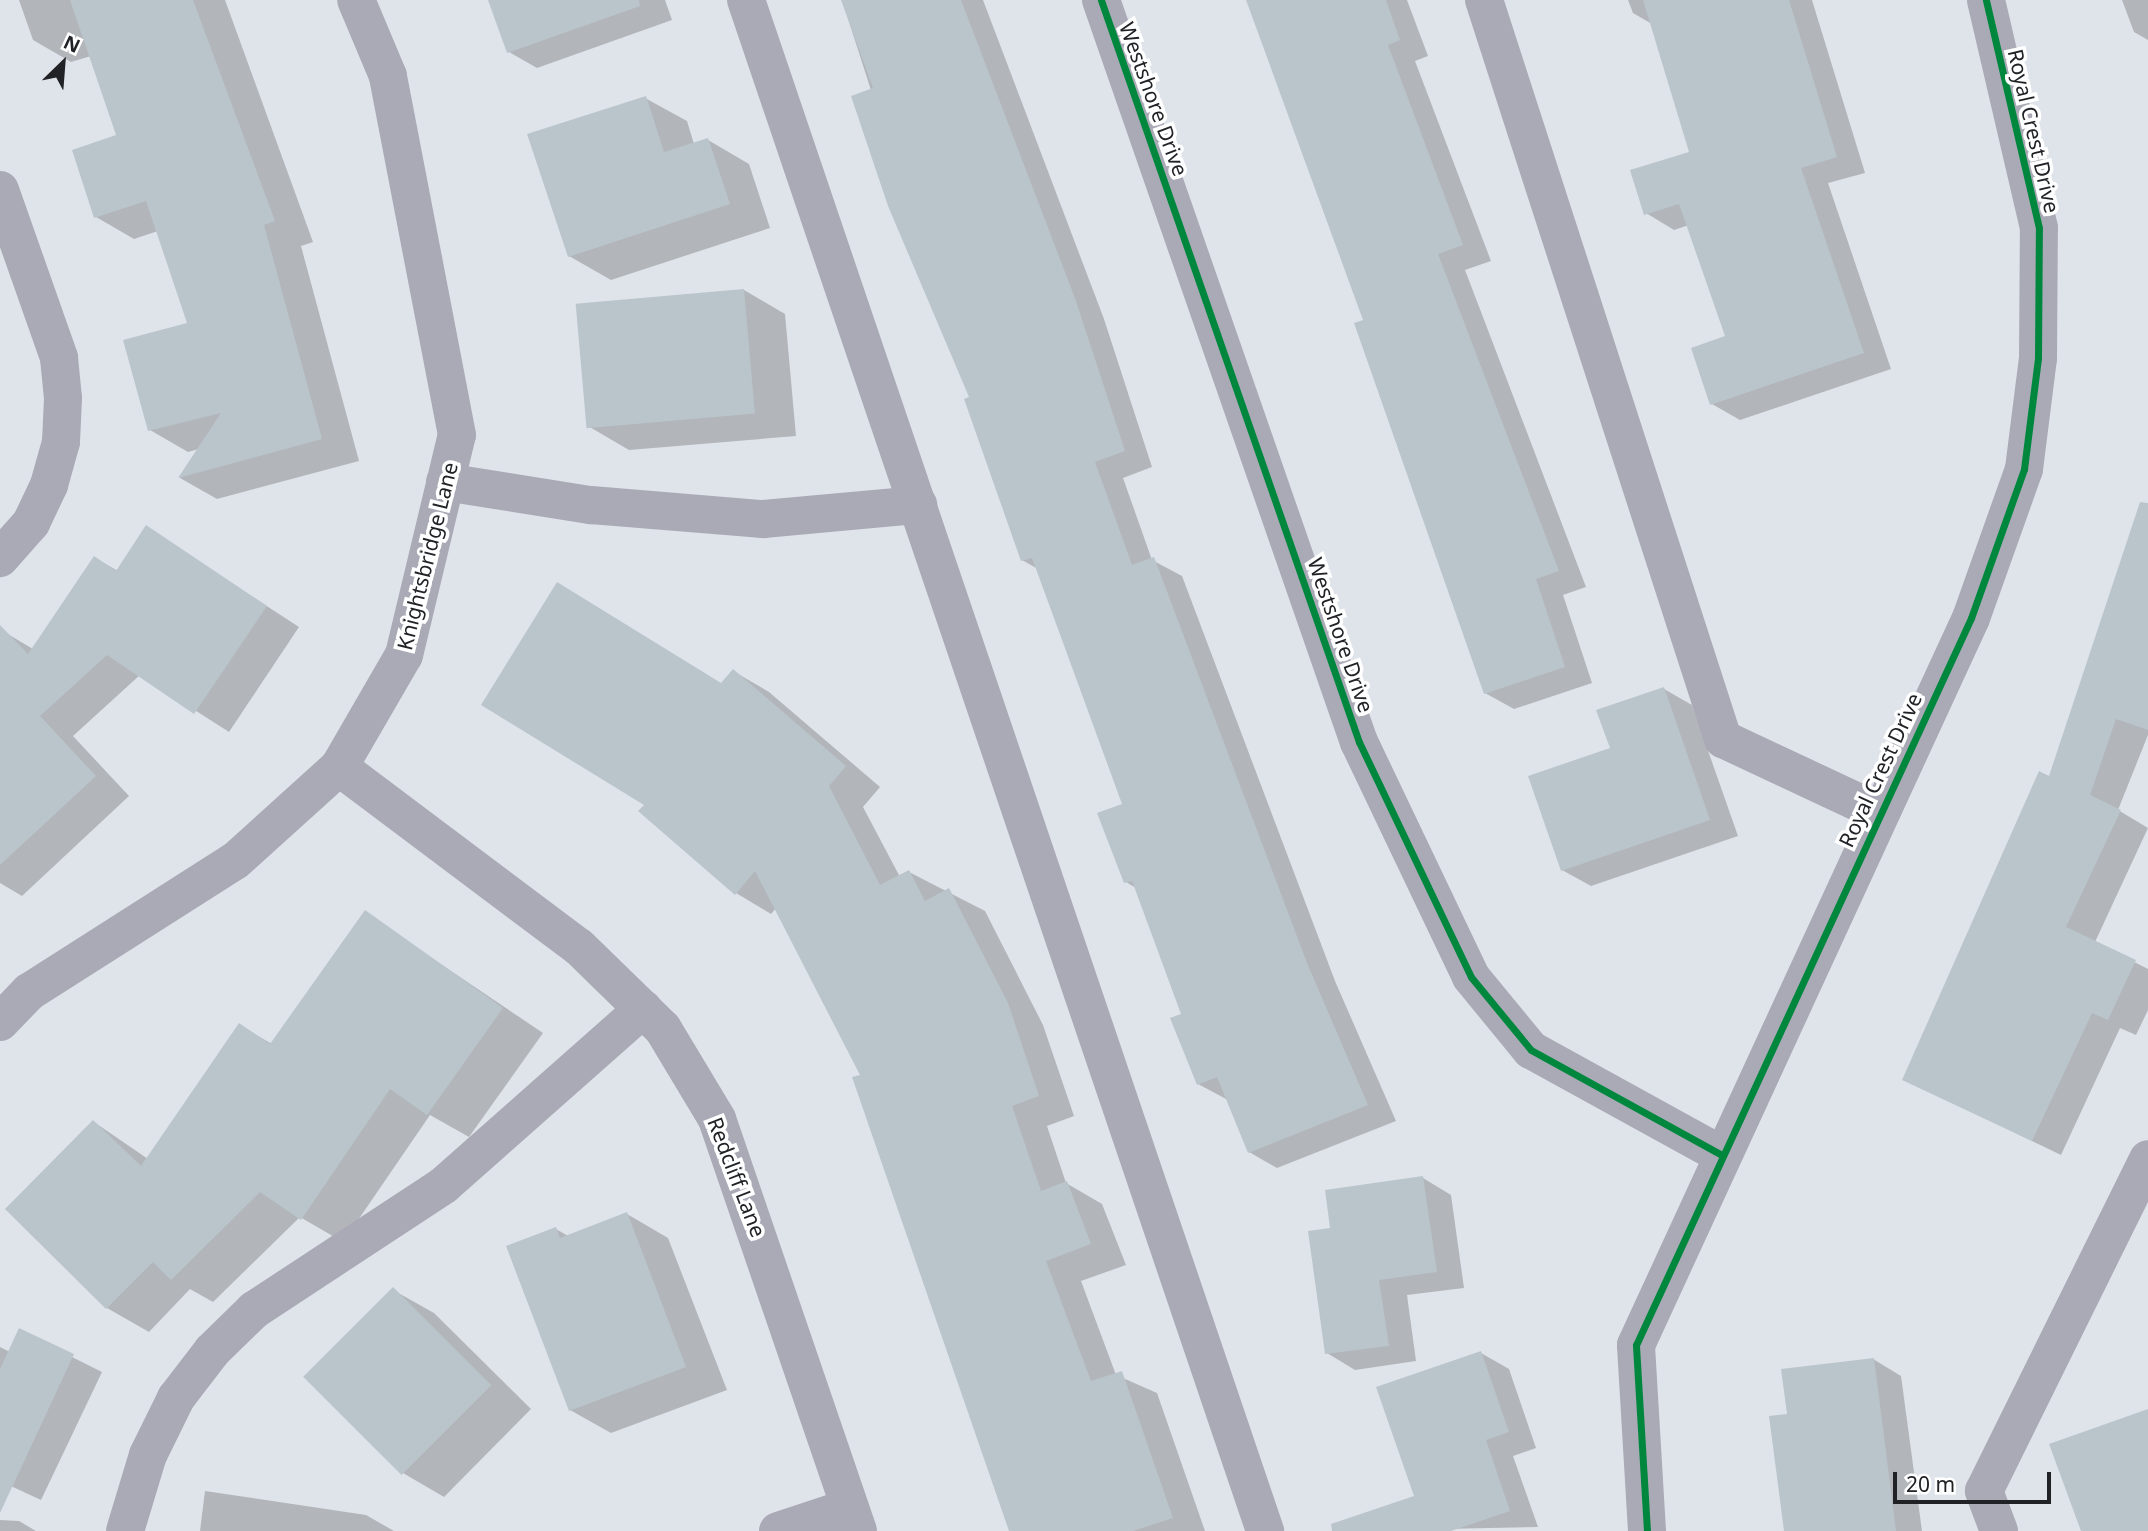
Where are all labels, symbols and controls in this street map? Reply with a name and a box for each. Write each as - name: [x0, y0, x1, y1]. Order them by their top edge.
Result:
- street label: Westshore Drive: [1114, 19, 1194, 179]
- north arrow: [28, 28, 98, 98]
- text: N: [59, 29, 84, 59]
- street label: Royal Crest Drive: [2003, 47, 2065, 215]
- street label: Knightsbridge Lane: [391, 459, 463, 653]
- street label: Westshore Drive: [1303, 554, 1379, 716]
- street label: Royal Crest Drive: [1833, 689, 1927, 851]
- street label: Redcliff Lane: [703, 1114, 771, 1240]
- scale bar: [1896, 1458, 2054, 1502]
- text: 20 m: [1906, 1470, 1955, 1498]

